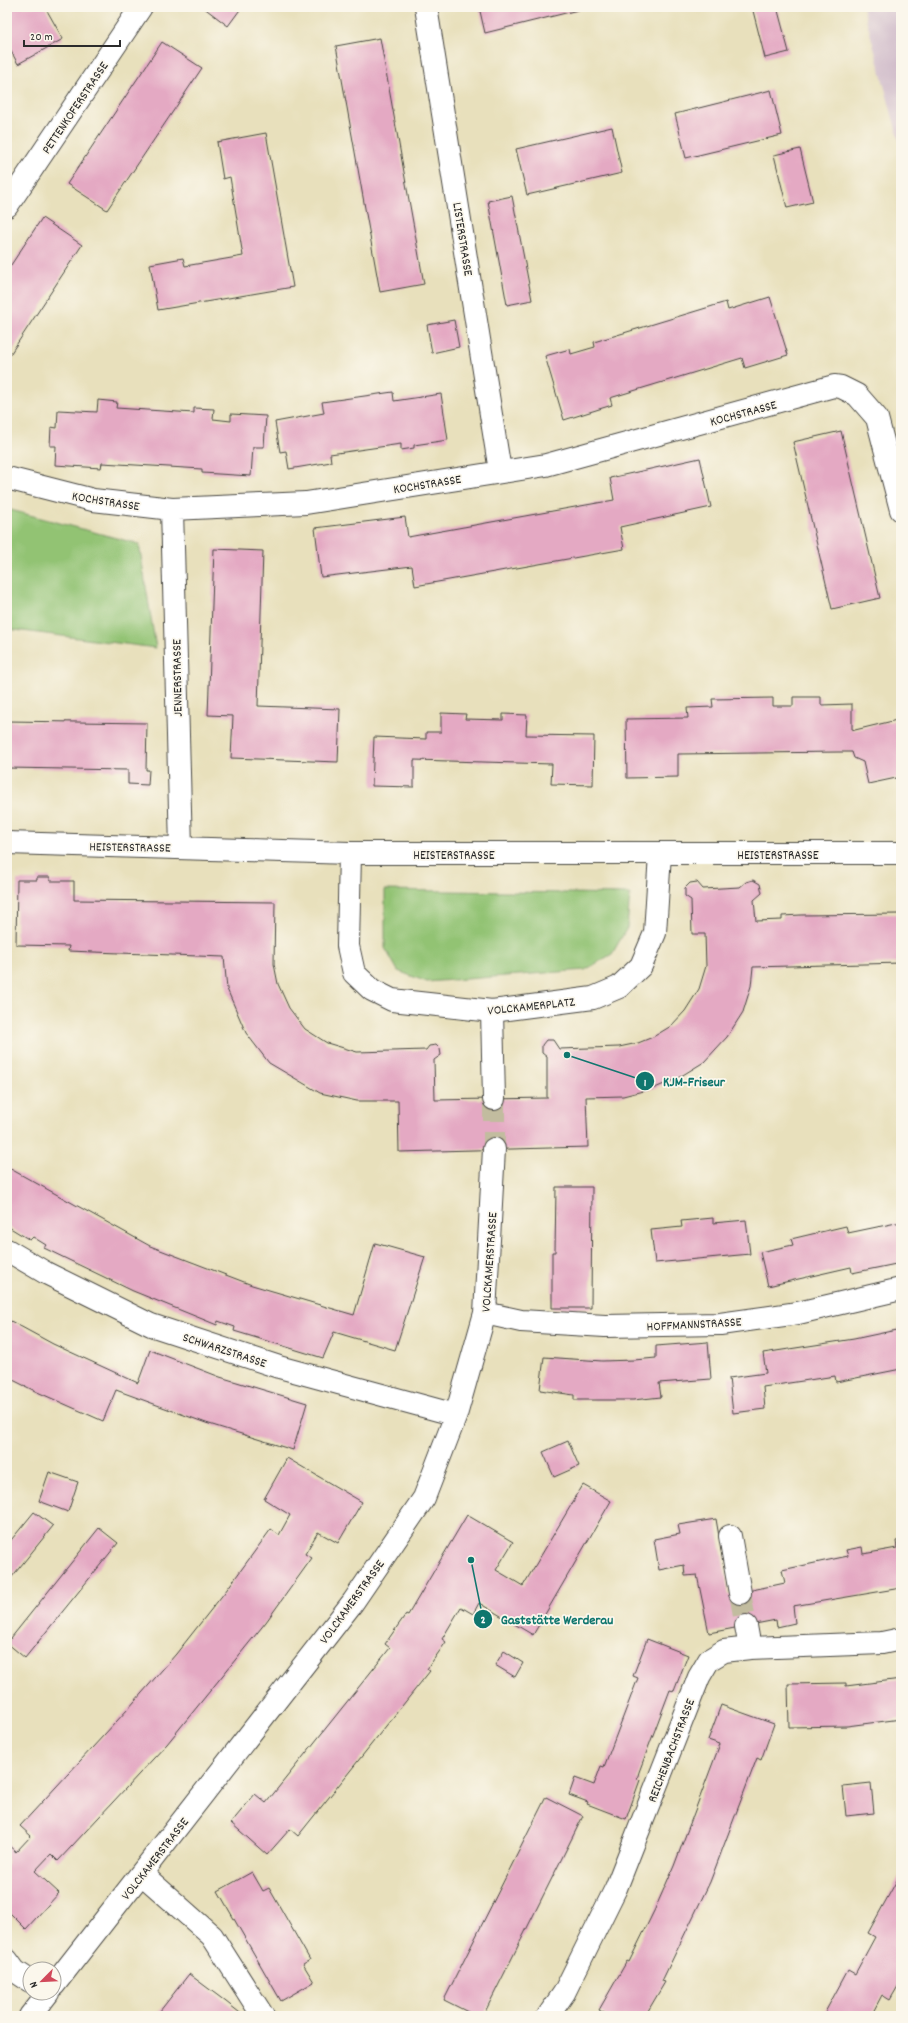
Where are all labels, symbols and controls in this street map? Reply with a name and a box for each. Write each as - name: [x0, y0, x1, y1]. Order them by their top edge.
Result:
- scale bar: [24, 22, 120, 48]
- text: 20 m: [30, 29, 53, 46]
- street label: PETTENKOFERSTRASSE: [38, 58, 114, 158]
- street label: LISTERSTRASSE: [446, 201, 477, 278]
- street label: KOCHSTRASSE: [708, 396, 779, 432]
- street label: KOCHSTRASSE: [392, 471, 463, 500]
- street label: KOCHSTRASSE: [70, 488, 141, 517]
- street label: JENNERSTRASSE: [168, 639, 189, 717]
- street label: HEISTERSTRASSE: [89, 838, 171, 859]
- street label: HEISTERSTRASSE: [413, 847, 495, 866]
- street label: HEISTERSTRASSE: [737, 847, 819, 866]
- street label: VOLCKAMERPLATZ: [487, 993, 576, 1022]
- callout: KJM-Friseur: [635, 1068, 733, 1094]
- text: KJM-Friseur: [663, 1073, 726, 1093]
- text: 1: [644, 1075, 647, 1092]
- street label: VOLCKAMERSTRASSE: [478, 1211, 503, 1313]
- street label: HOFFMANNSTRASSE: [646, 1314, 742, 1337]
- street label: SCHWARZSTRASSE: [180, 1329, 269, 1374]
- street label: VOLCKAMERSTRASSE: [316, 1556, 390, 1649]
- callout: Gaststätte Werderau: [473, 1606, 621, 1632]
- text: Gaststätte Werderau: [501, 1611, 613, 1631]
- text: 2: [480, 1612, 486, 1629]
- street label: REICHENBACHSTRASSE: [644, 1696, 701, 1806]
- street label: VOLCKAMERSTRASSE: [118, 1814, 194, 1905]
- north arrow: [22, 1961, 62, 2001]
- text: N: [26, 1978, 43, 1990]

